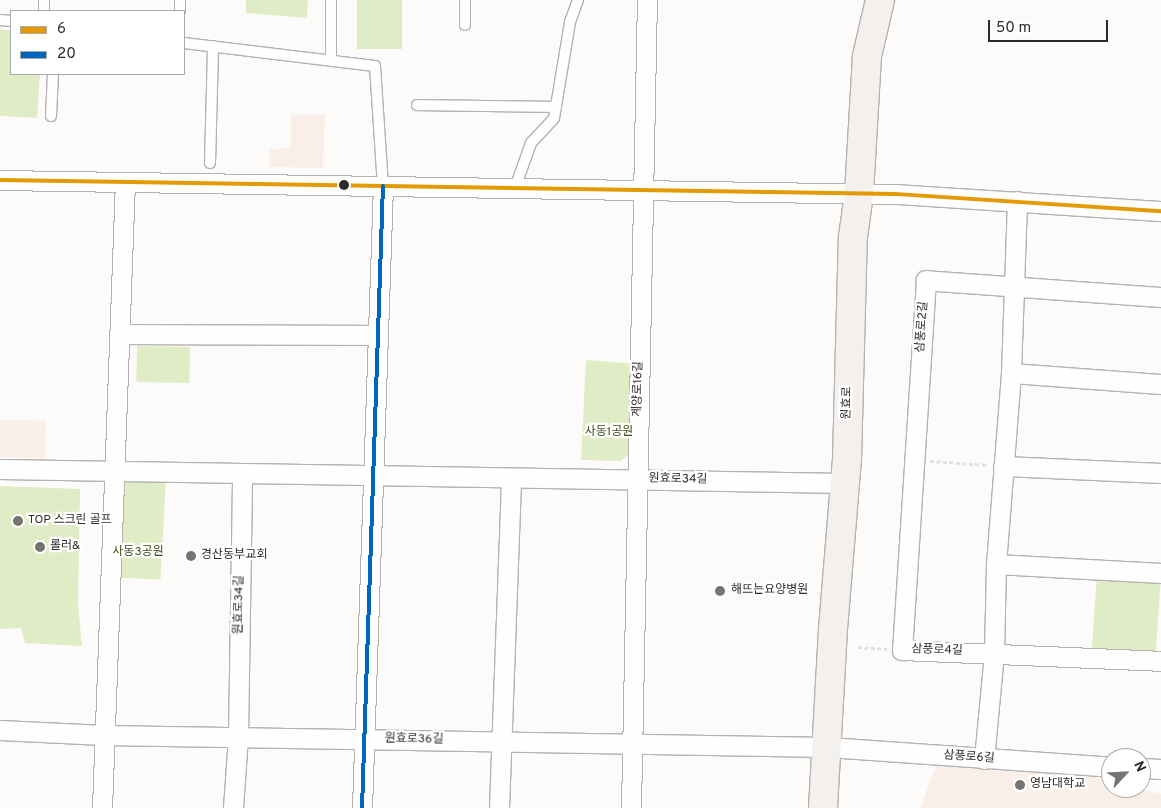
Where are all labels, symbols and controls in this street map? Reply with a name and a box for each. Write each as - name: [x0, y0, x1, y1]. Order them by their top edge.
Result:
- legend: [10, 10, 185, 75]
- scale bar: [991, 10, 1111, 42]
- text: 50 m: [996, 19, 1031, 38]
- text: 6: [57, 20, 66, 39]
- text: 20: [57, 45, 76, 64]
- unlabelled marker: [339, 180, 349, 190]
- street label: 삼풍로2길: [914, 301, 932, 353]
- street label: 계양로16길: [631, 361, 647, 417]
- street label: 원효로: [840, 386, 856, 420]
- park label: 사동1공원: [585, 426, 633, 440]
- street label: 원효로34길: [648, 472, 708, 488]
- place label: TOP 스크린 골프: [28, 514, 112, 528]
- marker: TOP 스크린 골프: [12, 515, 24, 527]
- place label: 롤러&: [50, 540, 80, 554]
- marker: 롤러&: [34, 541, 46, 553]
- park label: 사동3공원: [112, 546, 164, 560]
- place label: 경산동부교회: [201, 549, 267, 563]
- marker: 경산동부교회: [185, 550, 197, 562]
- street label: 원효로34길: [232, 575, 248, 635]
- marker: 해뜨는요양병원: [713, 584, 727, 598]
- place label: 해뜨는요양병원: [731, 584, 808, 598]
- street label: 삼풍로4길: [911, 643, 963, 659]
- street label: 원효로36길: [385, 732, 443, 748]
- north arrow: [1101, 748, 1151, 798]
- street label: 삼풍로6길: [943, 749, 995, 767]
- text: N: [1129, 759, 1149, 775]
- place label: 영남대학교: [1030, 778, 1085, 792]
- marker: 영남대학교: [1014, 779, 1026, 791]

